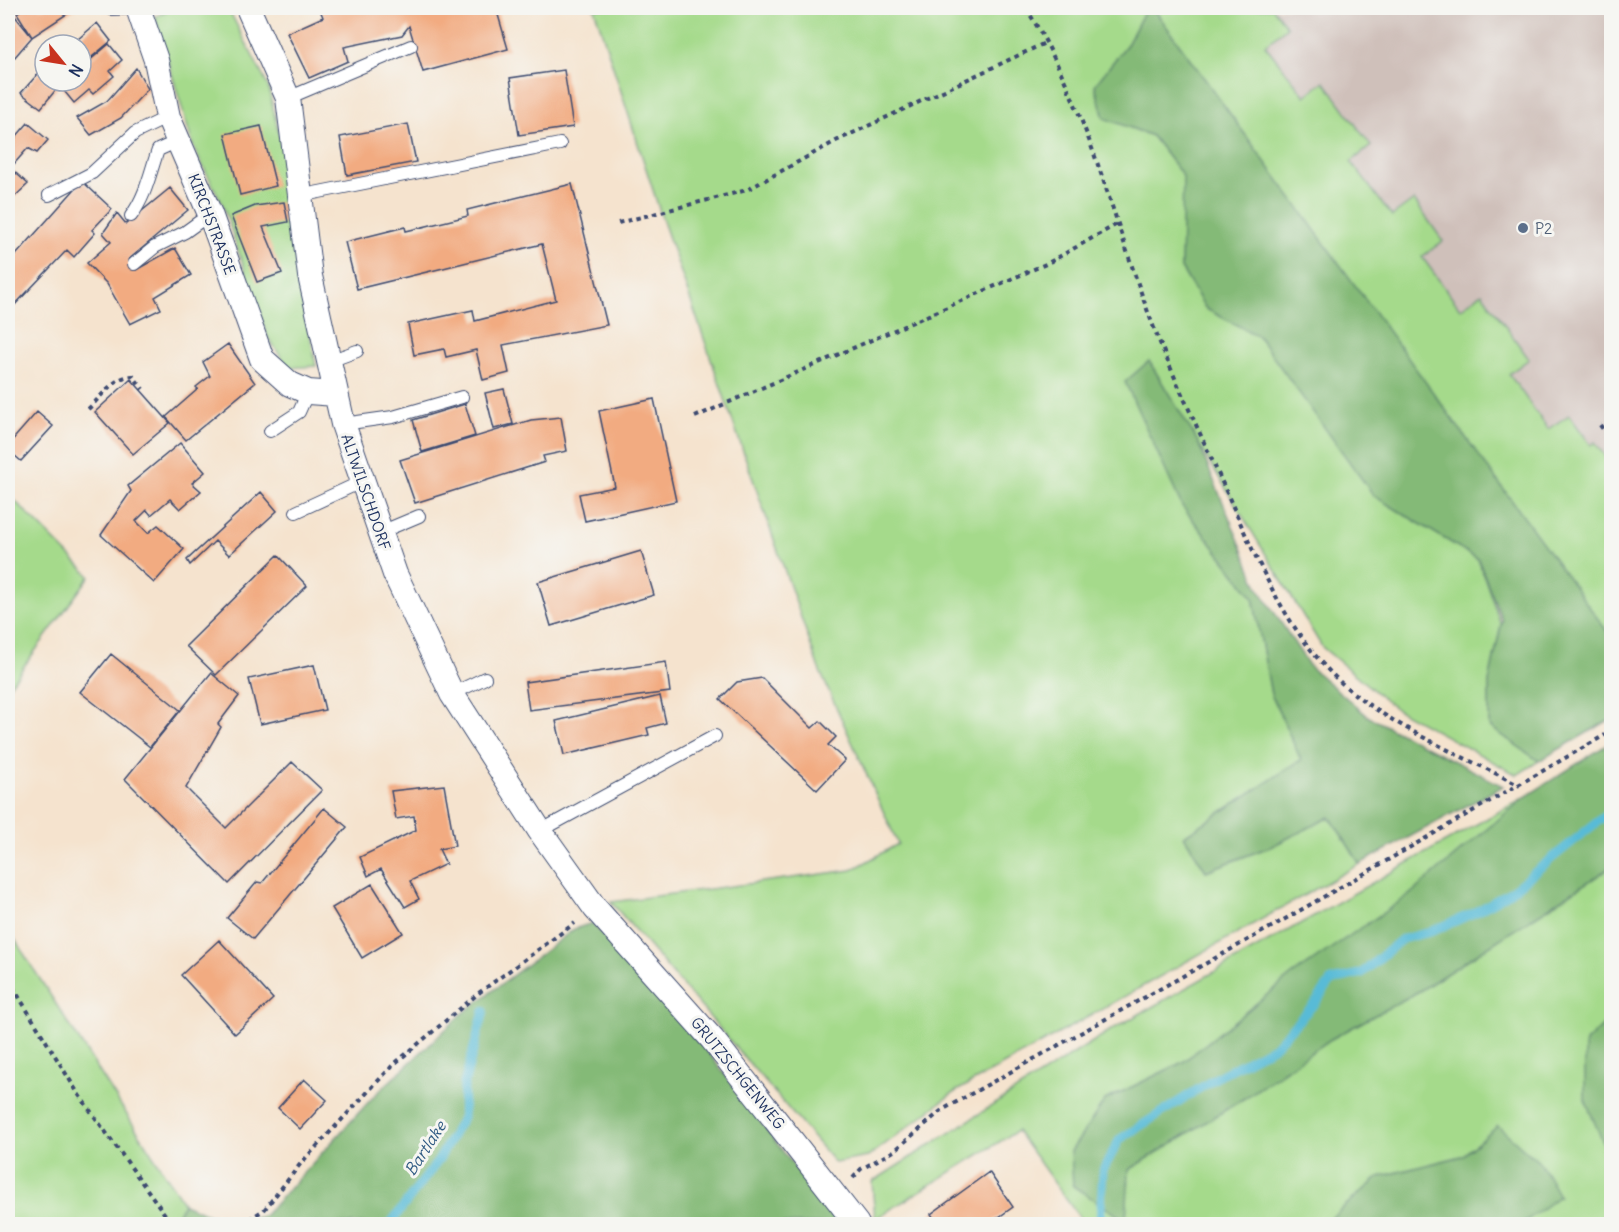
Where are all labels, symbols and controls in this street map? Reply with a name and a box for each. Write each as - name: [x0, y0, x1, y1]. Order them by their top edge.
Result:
- north arrow: [33, 33, 93, 93]
- text: N: [65, 61, 87, 80]
- street label: KIRCHSTRASSE: [184, 171, 240, 277]
- place label: P2: [1535, 219, 1552, 238]
- marker: P2: [1516, 221, 1530, 235]
- street label: ALTWILSCHDORF: [337, 431, 395, 553]
- street label: GRUTZSCHGENWEG: [687, 1013, 789, 1133]
- water label: Bartlake: [400, 1116, 451, 1179]

